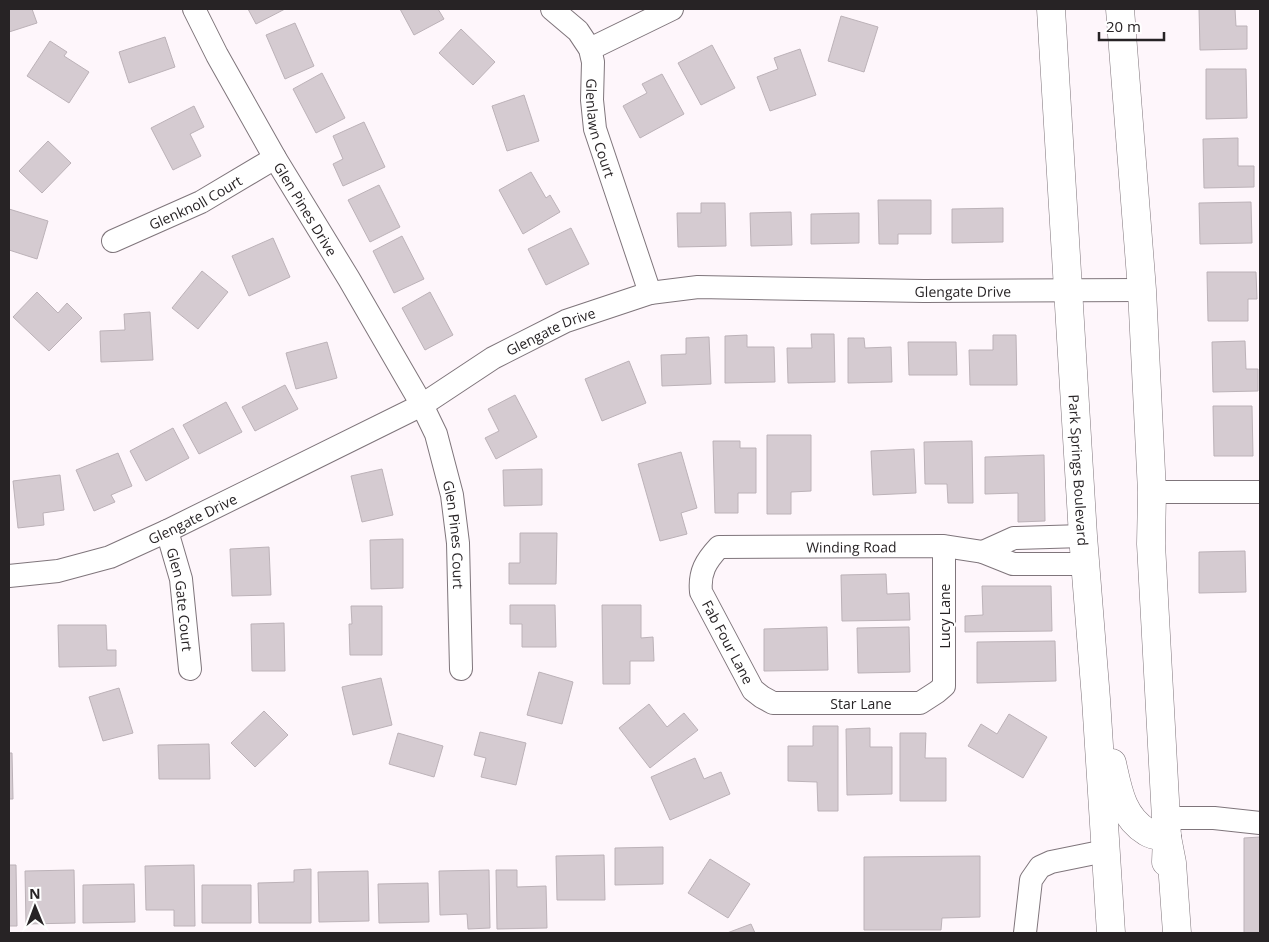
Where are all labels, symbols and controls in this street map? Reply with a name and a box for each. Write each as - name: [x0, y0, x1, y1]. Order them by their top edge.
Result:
- scale bar: [1099, 10, 1164, 42]
- text: 20 m: [1106, 16, 1141, 36]
- street label: Glenlawn Court: [583, 78, 620, 180]
- street label: Glen Pines Drive: [270, 158, 342, 259]
- street label: Glenknoll Court: [146, 170, 245, 233]
- street label: Glengate Drive: [914, 281, 1011, 301]
- street label: Glengate Drive: [502, 302, 598, 359]
- street label: Park Springs Boulevard: [1065, 394, 1093, 547]
- street label: Glen Pines Court: [439, 478, 469, 589]
- street label: Glengate Drive: [145, 489, 240, 548]
- street label: Winding Road: [806, 537, 897, 556]
- street label: Glen Gate Court: [163, 545, 198, 652]
- street label: Lucy Lane: [935, 583, 954, 648]
- street label: Fab Four Lane: [698, 597, 758, 687]
- street label: Star Lane: [830, 694, 892, 713]
- north arrow: [10, 882, 60, 932]
- text: N: [29, 884, 41, 903]

